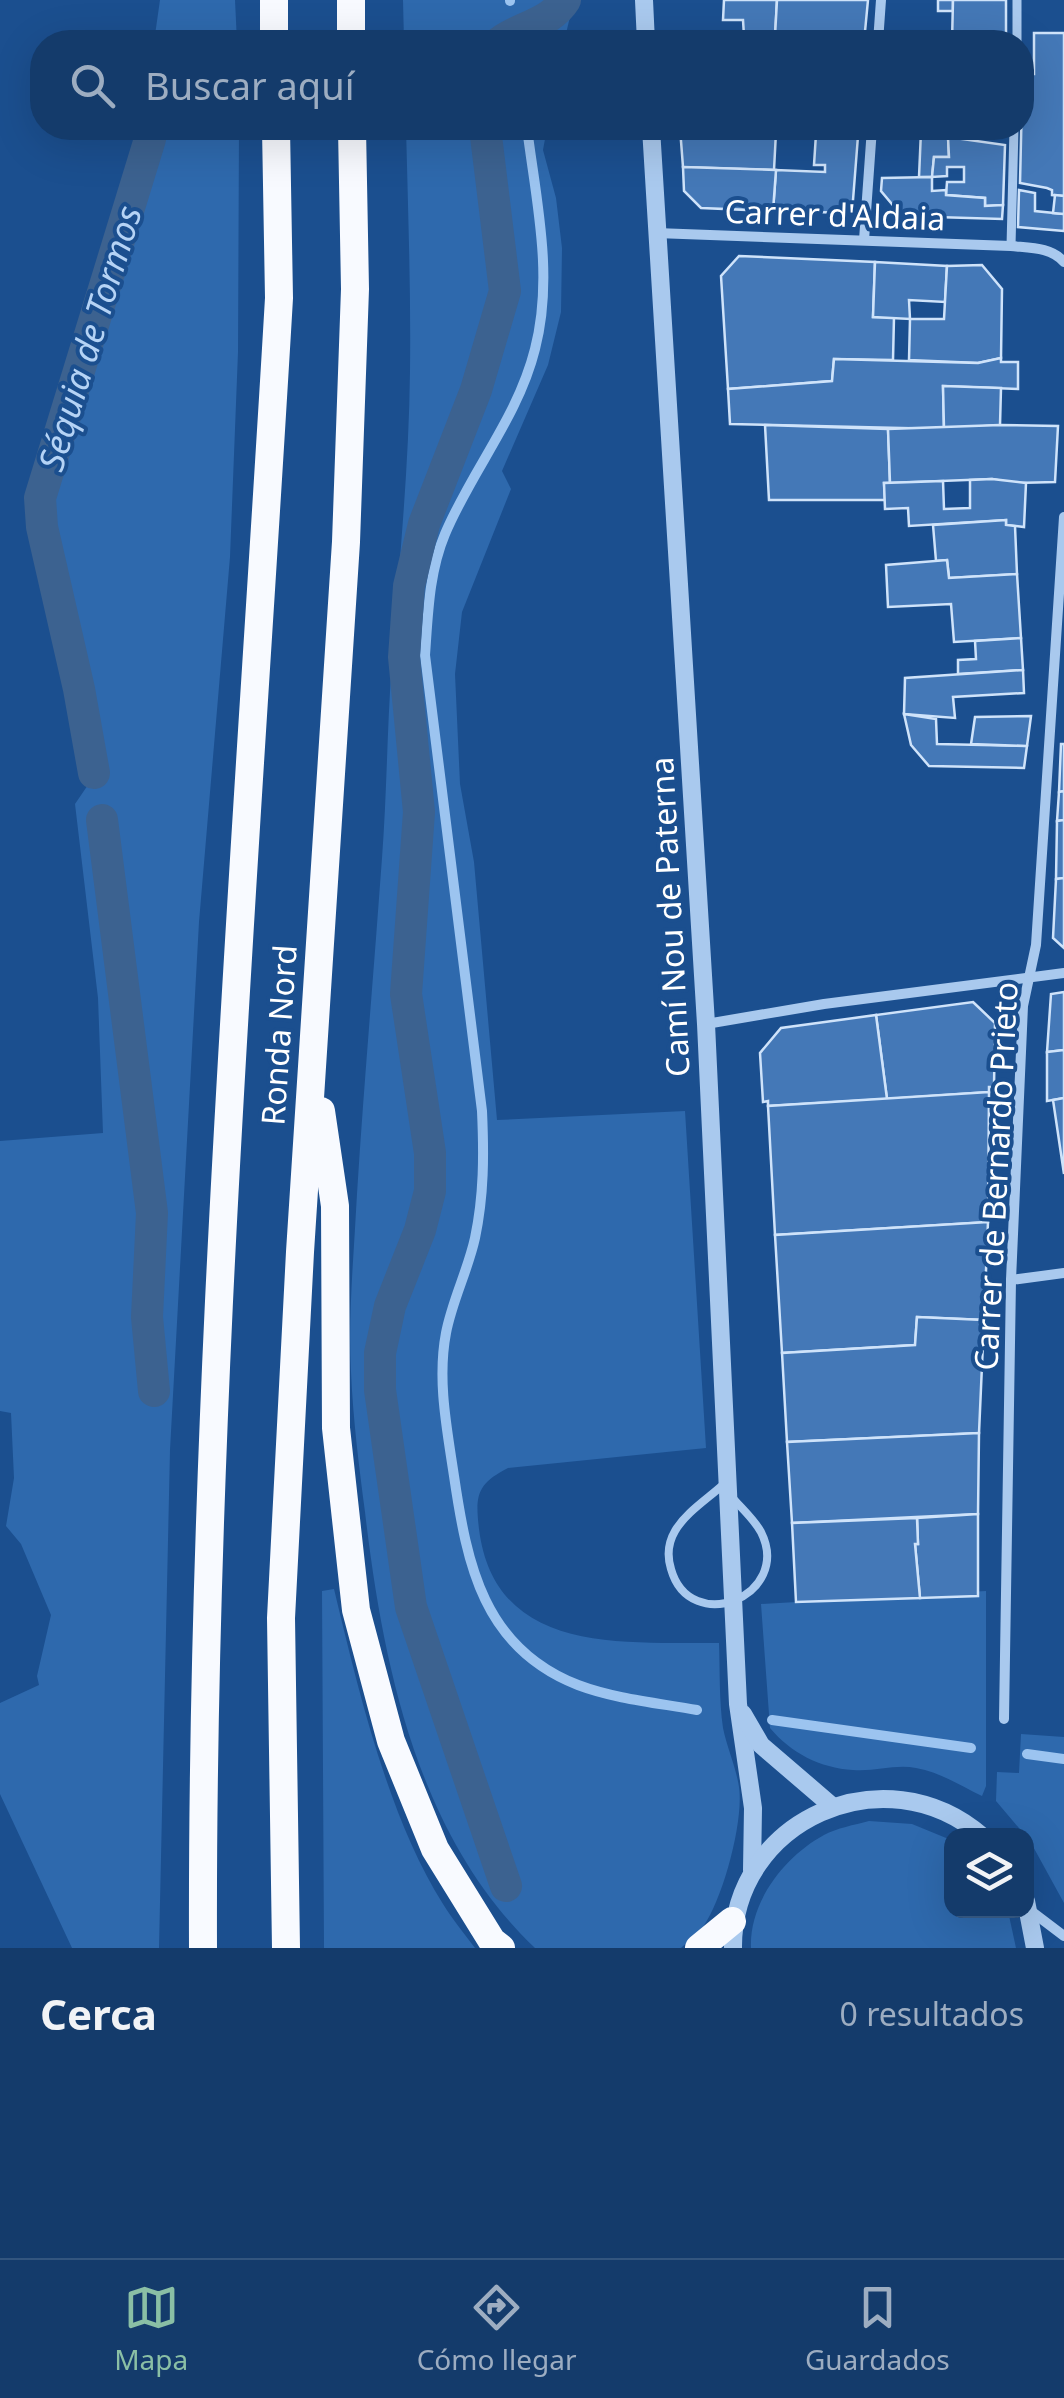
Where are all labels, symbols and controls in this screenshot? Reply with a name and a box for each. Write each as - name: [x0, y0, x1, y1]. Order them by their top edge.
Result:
- search box: [30, 30, 1034, 140]
- icon: search: [65, 58, 120, 113]
- text: Buscar aquí: [145, 59, 355, 111]
- street label: Carrer d'Aldaia: [724, 189, 946, 239]
- water label: Séquia de Tormos: [26, 200, 152, 476]
- street label: Camí Nou de Paterna: [639, 756, 699, 1078]
- street label: Ronda Nord: [250, 943, 306, 1127]
- street label: Carrer de Bernardo Prieto: [963, 981, 1027, 1371]
- map controls: [944, 1828, 1034, 1918]
- button: layers: [944, 1828, 1034, 1918]
- text: Cerca: [40, 1985, 157, 2042]
- text: 0 resultados: [840, 1992, 1024, 2035]
- tab: Mapa: [114, 2280, 188, 2378]
- tab: Cómo llegar: [417, 2280, 576, 2378]
- tab: Guardados: [805, 2280, 950, 2378]

